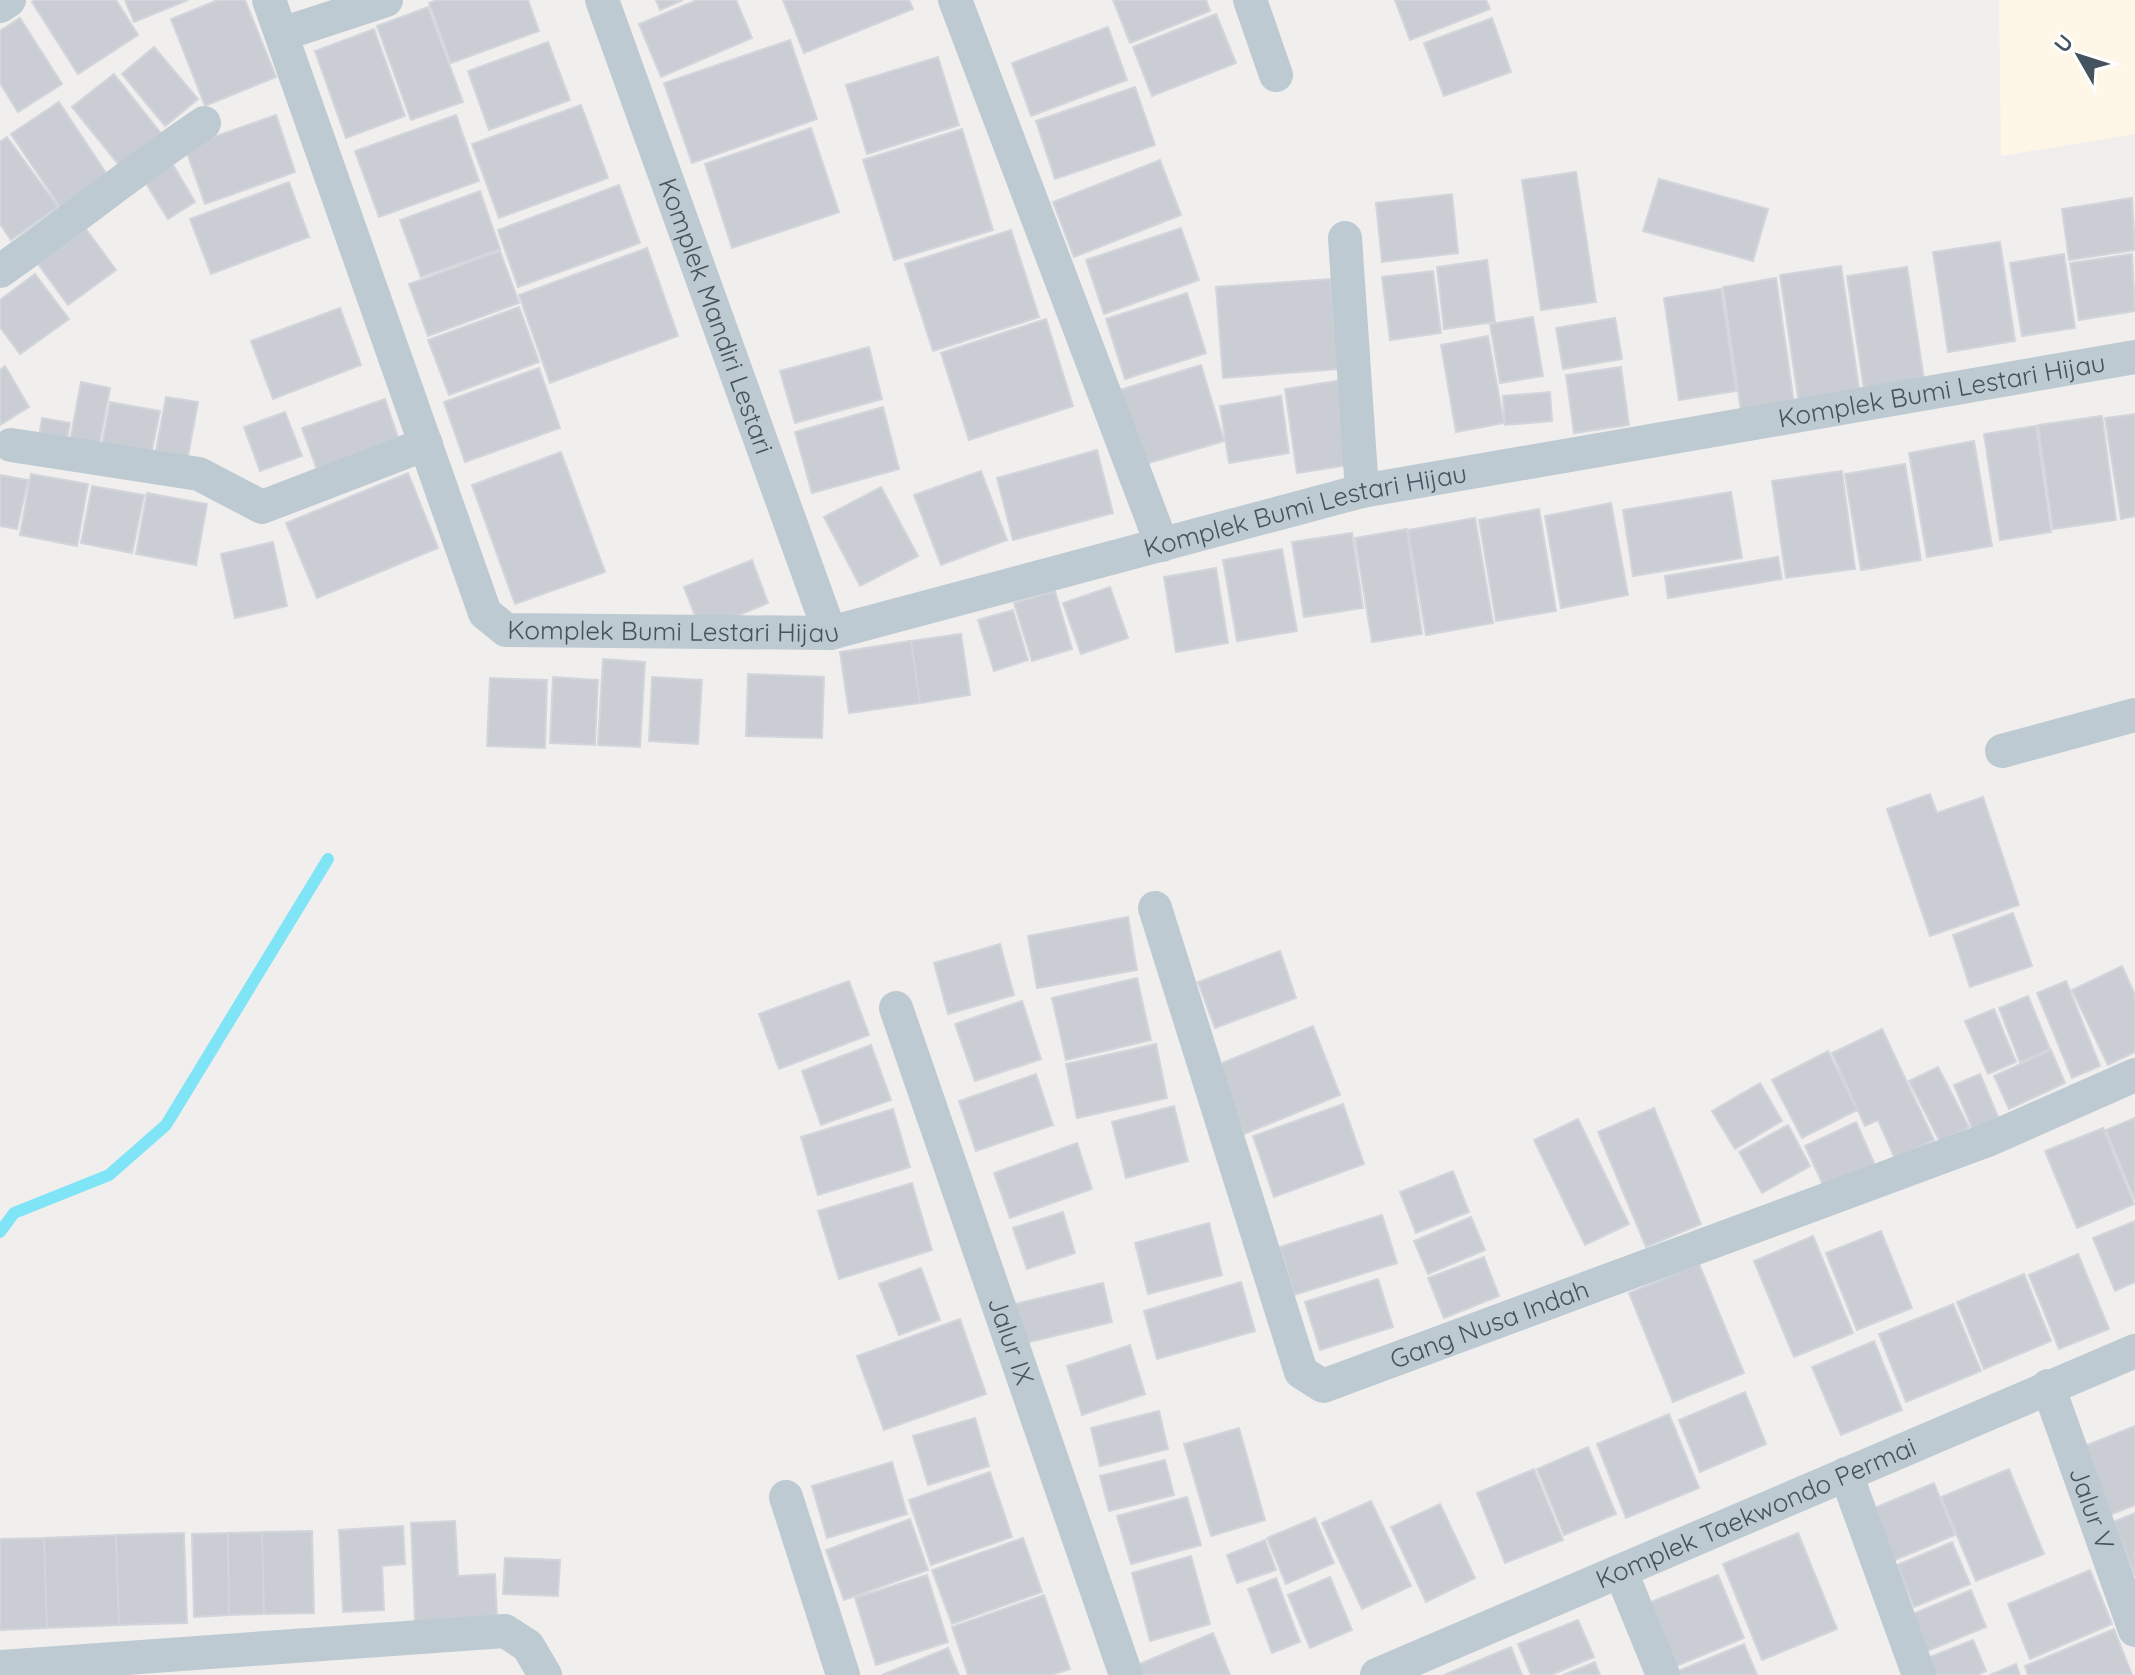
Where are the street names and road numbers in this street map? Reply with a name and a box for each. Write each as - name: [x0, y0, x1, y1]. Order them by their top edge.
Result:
- street label: Komplek Mandiri Lestari: [652, 173, 781, 458]
- street label: Komplek Bumi Lestari Hijau: [1776, 345, 2108, 435]
- street label: Komplek Bumi Lestari Hijau: [1140, 456, 1469, 565]
- street label: Komplek Bumi Lestari Hijau: [507, 613, 843, 650]
- street label: Gang Nusa Indah: [1385, 1272, 1593, 1376]
- street label: Jalur IX: [981, 1292, 1042, 1389]
- street label: Komplek Taekwondo Permai: [1590, 1430, 1921, 1596]
- street label: Jalur V: [2062, 1462, 2122, 1554]

